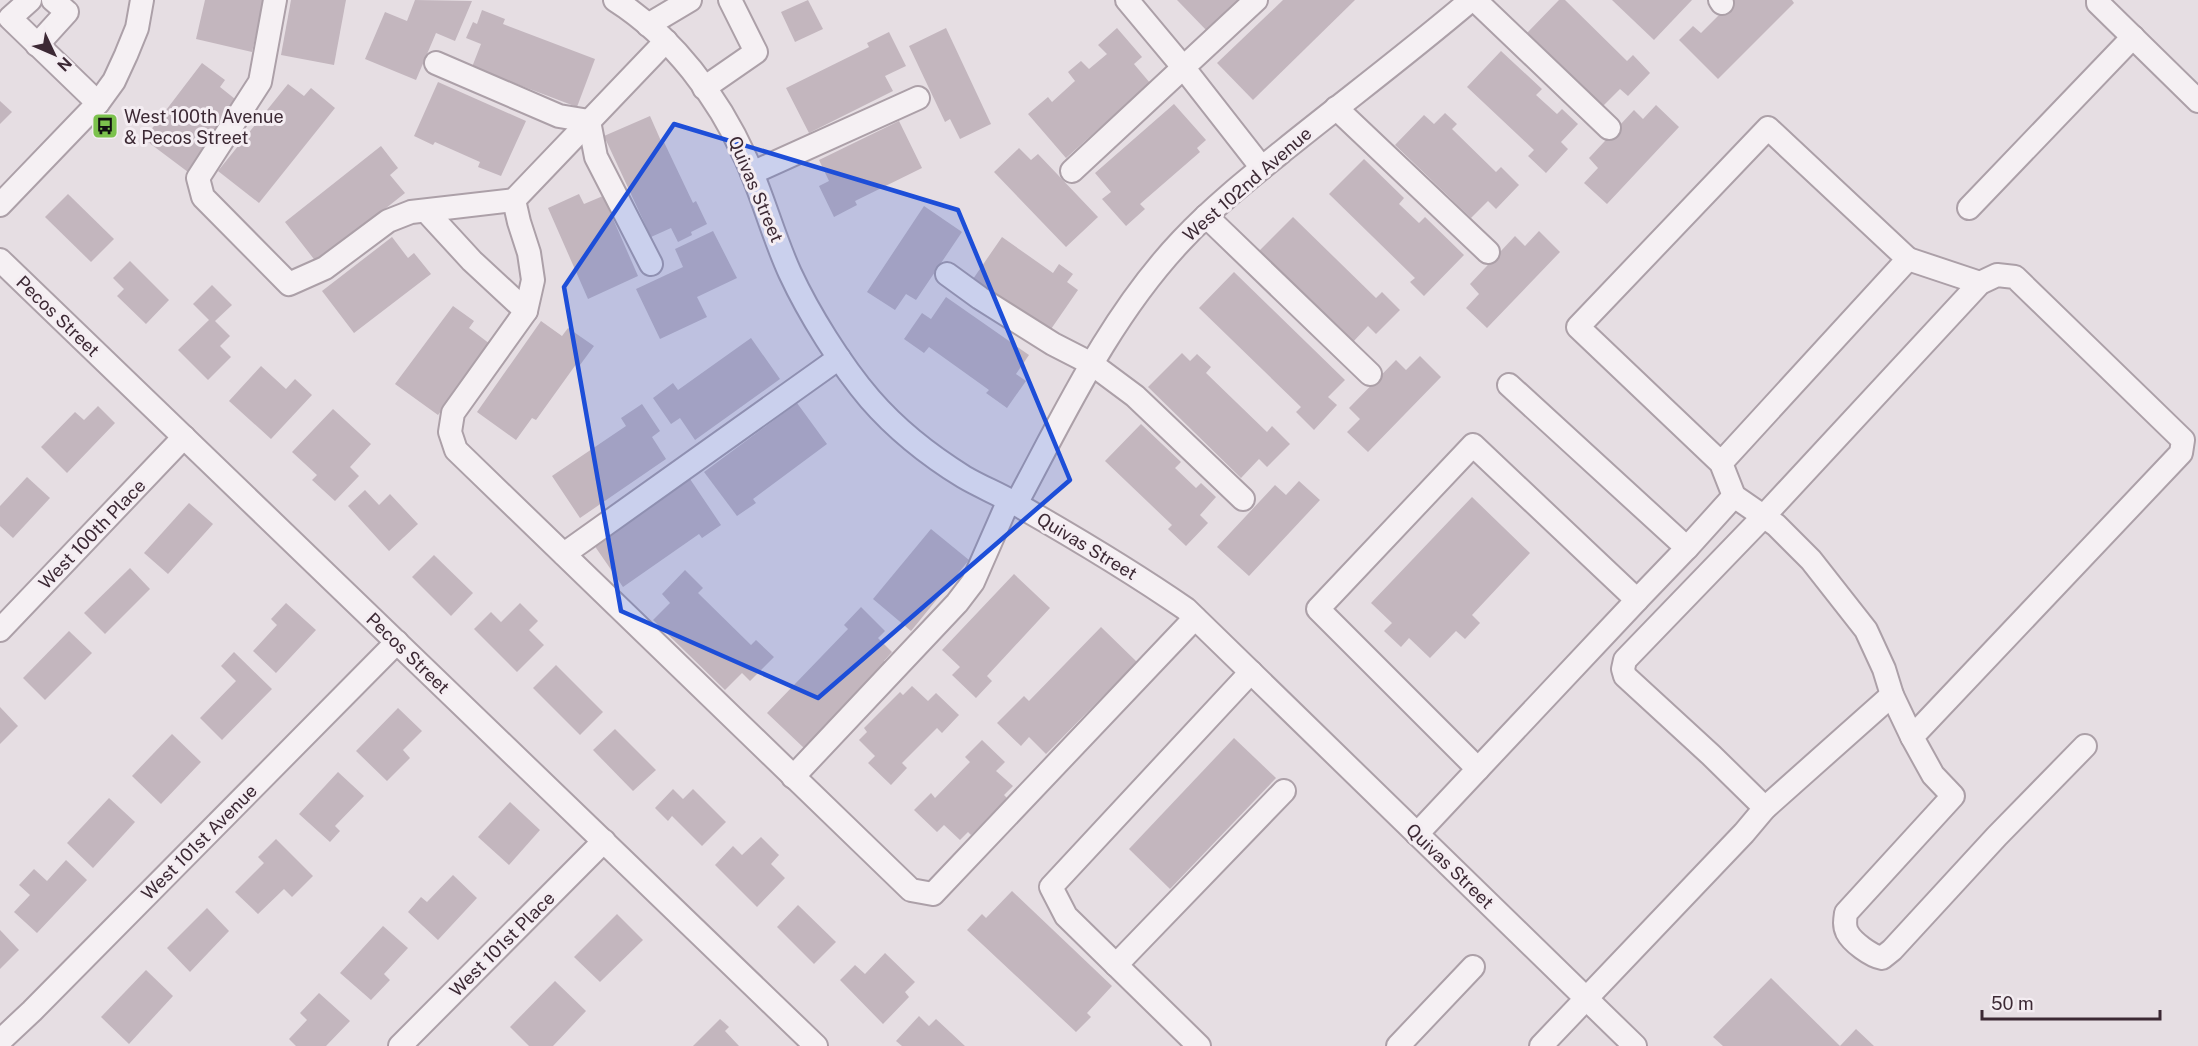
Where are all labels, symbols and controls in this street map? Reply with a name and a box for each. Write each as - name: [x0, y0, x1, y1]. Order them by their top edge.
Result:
- north arrow: [24, 24, 84, 84]
- text: N: [53, 53, 76, 75]
- place label: West 100th Avenue & Pecos Street: [124, 106, 284, 148]
- bus stop icon: West 100th Avenue & Pecos Street: [90, 111, 120, 141]
- street label: West 102nd Avenue: [1179, 123, 1315, 245]
- street label: Quivas Street: [724, 133, 788, 245]
- street label: Pecos Street: [12, 271, 104, 361]
- street label: West 100th Place: [34, 475, 150, 593]
- street label: Quivas Street: [1033, 508, 1141, 584]
- street label: Pecos Street: [362, 608, 454, 698]
- street label: West 101st Avenue: [137, 780, 261, 904]
- street label: Quivas Street: [1402, 819, 1498, 913]
- street label: West 101st Place: [445, 887, 559, 1001]
- scale bar: [1982, 983, 2160, 1021]
- text: 50 m: [1991, 993, 2034, 1014]

